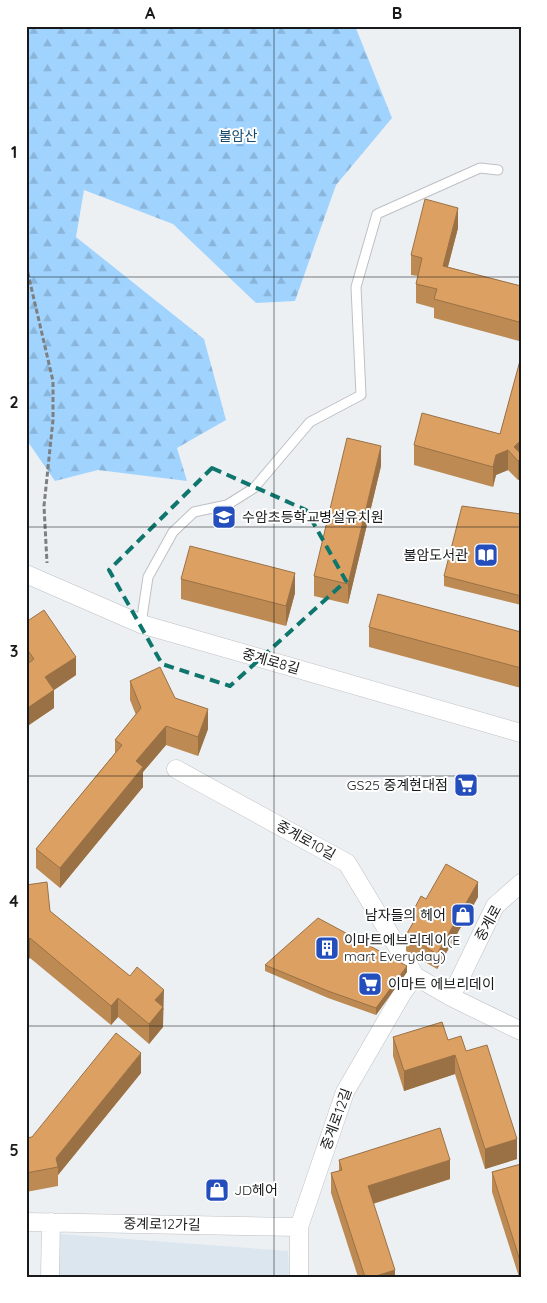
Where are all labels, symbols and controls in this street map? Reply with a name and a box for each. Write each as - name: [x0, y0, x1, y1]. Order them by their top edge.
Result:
- text: A: [145, 3, 156, 23]
- text: B: [392, 3, 402, 23]
- park label: 불암산: [219, 127, 257, 145]
- text: 1: [11, 142, 17, 162]
- text: 2: [9, 392, 19, 412]
- school or university icon: 수암초등학교병설유치원: [211, 504, 237, 530]
- place label: 수암초등학교병설유치원: [242, 508, 384, 526]
- library icon: 불암도서관: [473, 542, 499, 568]
- place label: 불암도서관: [404, 546, 468, 564]
- text: 3: [10, 641, 18, 661]
- street label: 중계로8길: [240, 644, 302, 678]
- supermarket icon: GS25 중계현대점: [453, 772, 479, 798]
- place label: GS25 중계현대점: [347, 776, 448, 794]
- street label: 중계로10길: [273, 816, 339, 864]
- text: 4: [9, 891, 19, 911]
- shop icon: 남자들의 헤어: [450, 902, 476, 928]
- street label: 중계로: [471, 902, 505, 944]
- place label: 남자들의 헤어: [365, 906, 446, 924]
- place label: 이마트에브리데이(E mart Everyday): [344, 931, 460, 965]
- building icon: 이마트에브리데이(E mart Everyday): [314, 935, 340, 961]
- supermarket icon: 이마트 에브리데이: [357, 971, 383, 997]
- place label: 이마트 에브리데이: [388, 975, 495, 993]
- street label: 중계로12길: [317, 1086, 355, 1152]
- text: 5: [9, 1140, 19, 1160]
- shop icon: JD헤어: [204, 1177, 230, 1203]
- place label: JD헤어: [234, 1181, 278, 1199]
- street label: 중계로12가길: [123, 1214, 201, 1234]

